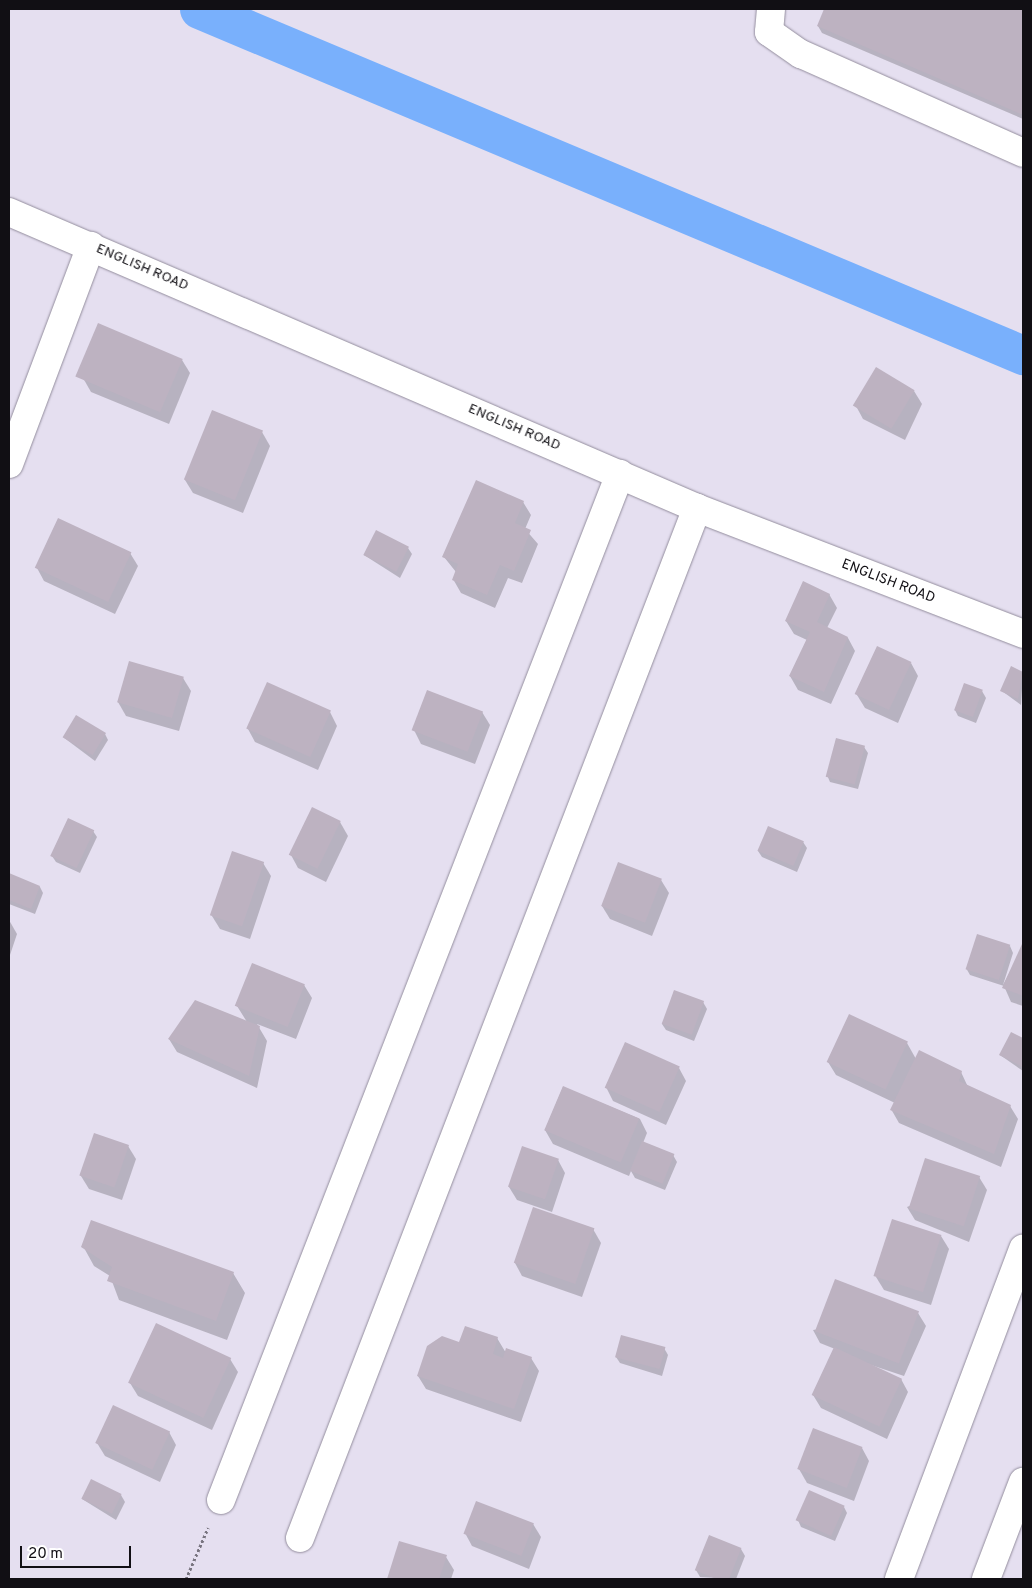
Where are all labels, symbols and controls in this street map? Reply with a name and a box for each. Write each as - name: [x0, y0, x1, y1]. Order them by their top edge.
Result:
- street label: ENGLISH ROAD: [93, 241, 191, 295]
- street label: ENGLISH ROAD: [465, 401, 563, 455]
- street label: ENGLISH ROAD: [839, 556, 937, 608]
- scale bar: [22, 1536, 134, 1568]
- text: 20 m: [28, 1545, 63, 1564]

